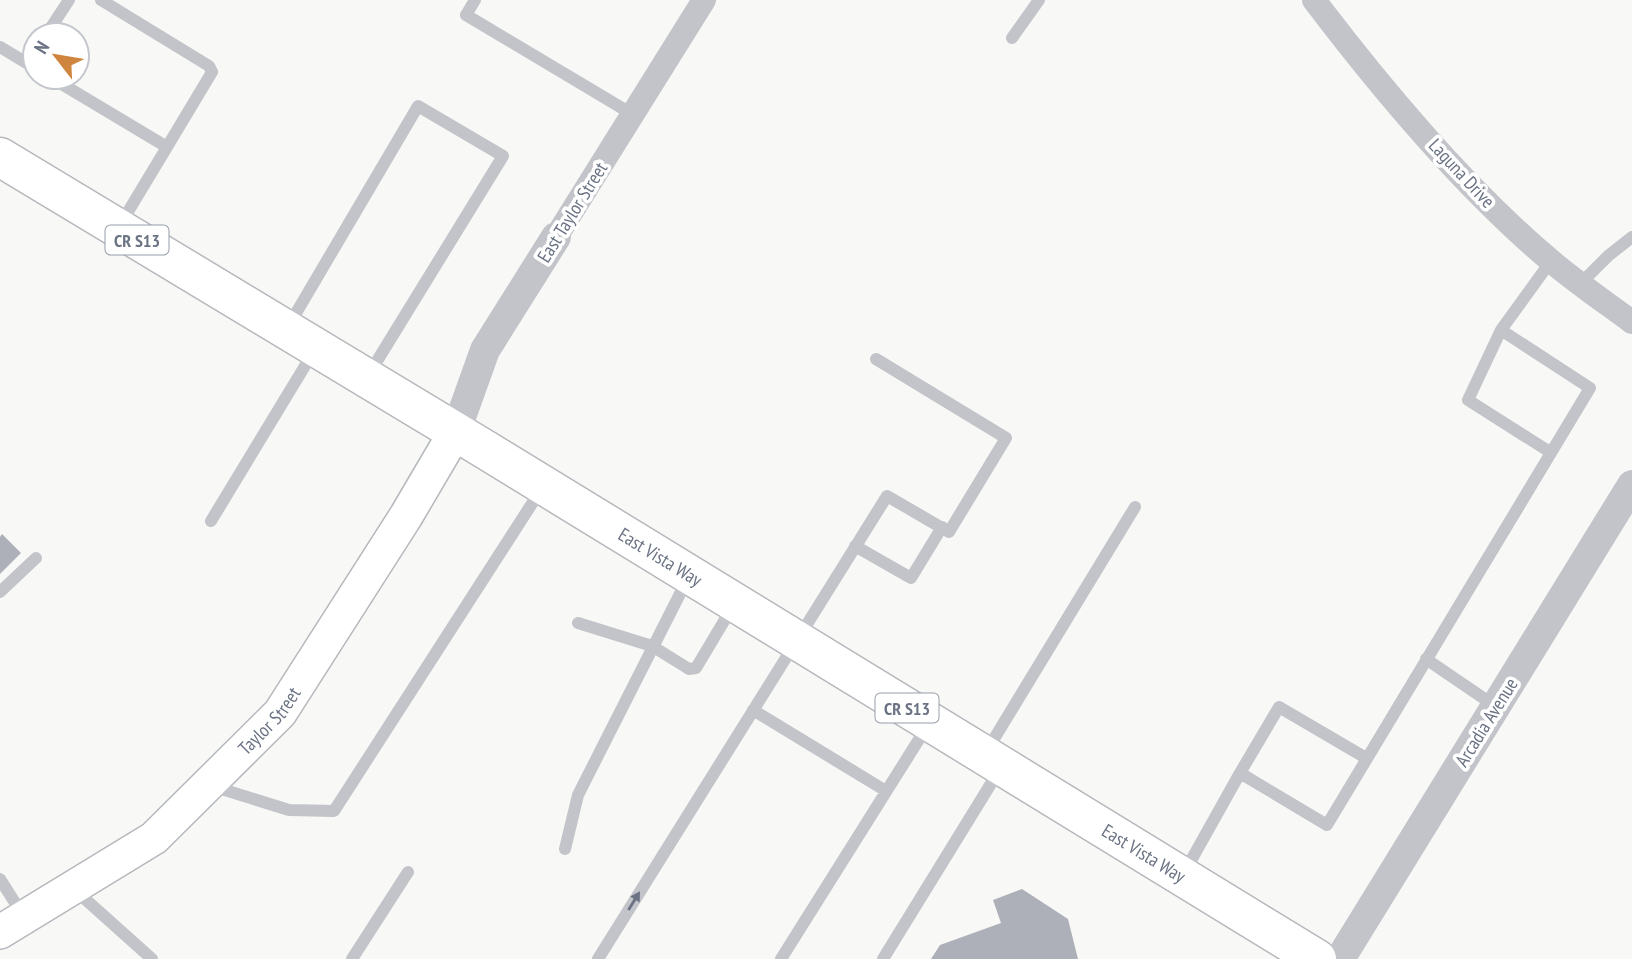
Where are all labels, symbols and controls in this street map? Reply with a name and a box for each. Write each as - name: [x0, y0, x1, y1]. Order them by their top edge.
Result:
- north arrow: [21, 21, 91, 91]
- text: N: [28, 37, 54, 58]
- street label: Laguna Drive: [1424, 133, 1500, 213]
- street label: East Taylor Street: [532, 157, 613, 267]
- road number: CR S13: [106, 226, 168, 254]
- street label: East Vista Way: [614, 522, 707, 592]
- street label: Arcadia Avenue: [1449, 673, 1523, 771]
- street label: Taylor Street: [233, 682, 306, 760]
- road number: CR S13: [876, 694, 939, 722]
- street label: East Vista Way: [1098, 818, 1191, 888]
- one-way arrow: [627, 892, 640, 911]

